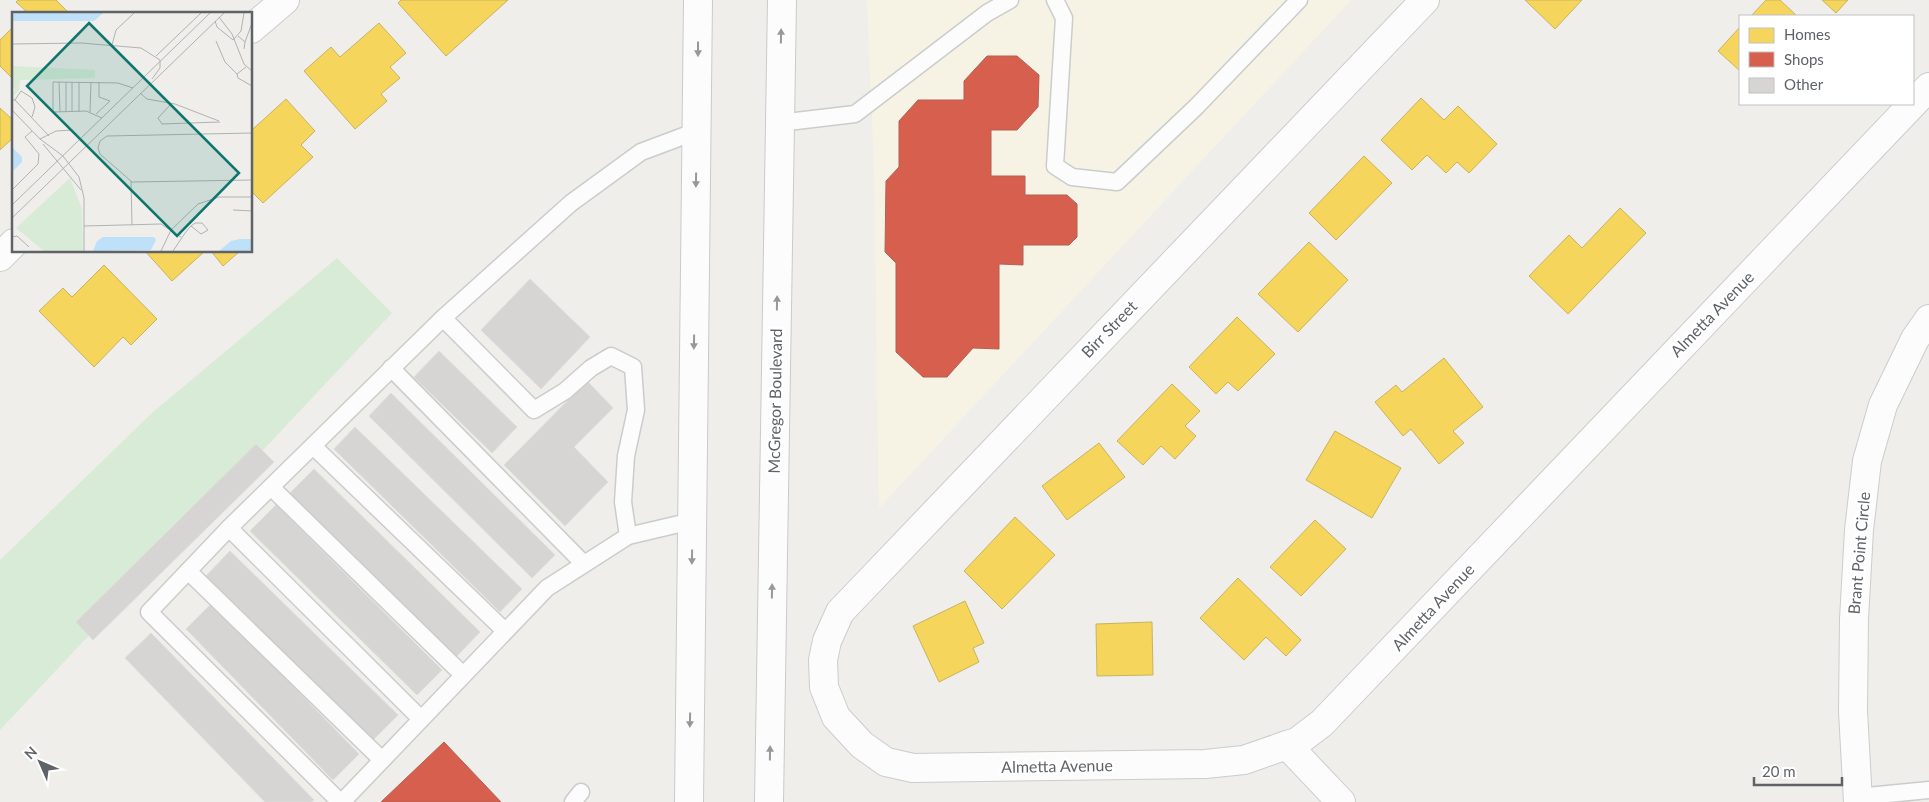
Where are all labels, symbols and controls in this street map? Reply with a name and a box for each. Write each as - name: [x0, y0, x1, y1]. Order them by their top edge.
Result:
- inset map: [12, 12, 252, 252]
- legend: [1739, 15, 1914, 105]
- text: Homes: [1784, 25, 1830, 43]
- one-way arrow: [777, 28, 785, 44]
- one-way arrow: [694, 41, 702, 57]
- text: Shops: [1784, 50, 1824, 68]
- text: Other: [1784, 75, 1824, 93]
- one-way arrow: [692, 172, 700, 188]
- street label: Almetta Avenue: [1666, 267, 1757, 360]
- one-way arrow: [773, 295, 781, 311]
- street label: Birr Street: [1077, 296, 1141, 361]
- street label: McGregor Boulevard: [764, 328, 785, 474]
- one-way arrow: [690, 335, 698, 351]
- street label: Brant Point Circle: [1844, 491, 1873, 615]
- one-way arrow: [688, 550, 696, 566]
- street label: Almetta Avenue: [1388, 559, 1478, 654]
- one-way arrow: [769, 583, 777, 599]
- one-way arrow: [686, 712, 694, 728]
- north arrow: [15, 737, 65, 787]
- text: N: [21, 743, 40, 762]
- one-way arrow: [766, 745, 774, 761]
- scale bar: [1754, 754, 1842, 786]
- street label: Almetta Avenue: [1001, 755, 1113, 776]
- text: 20 m: [1762, 762, 1796, 780]

